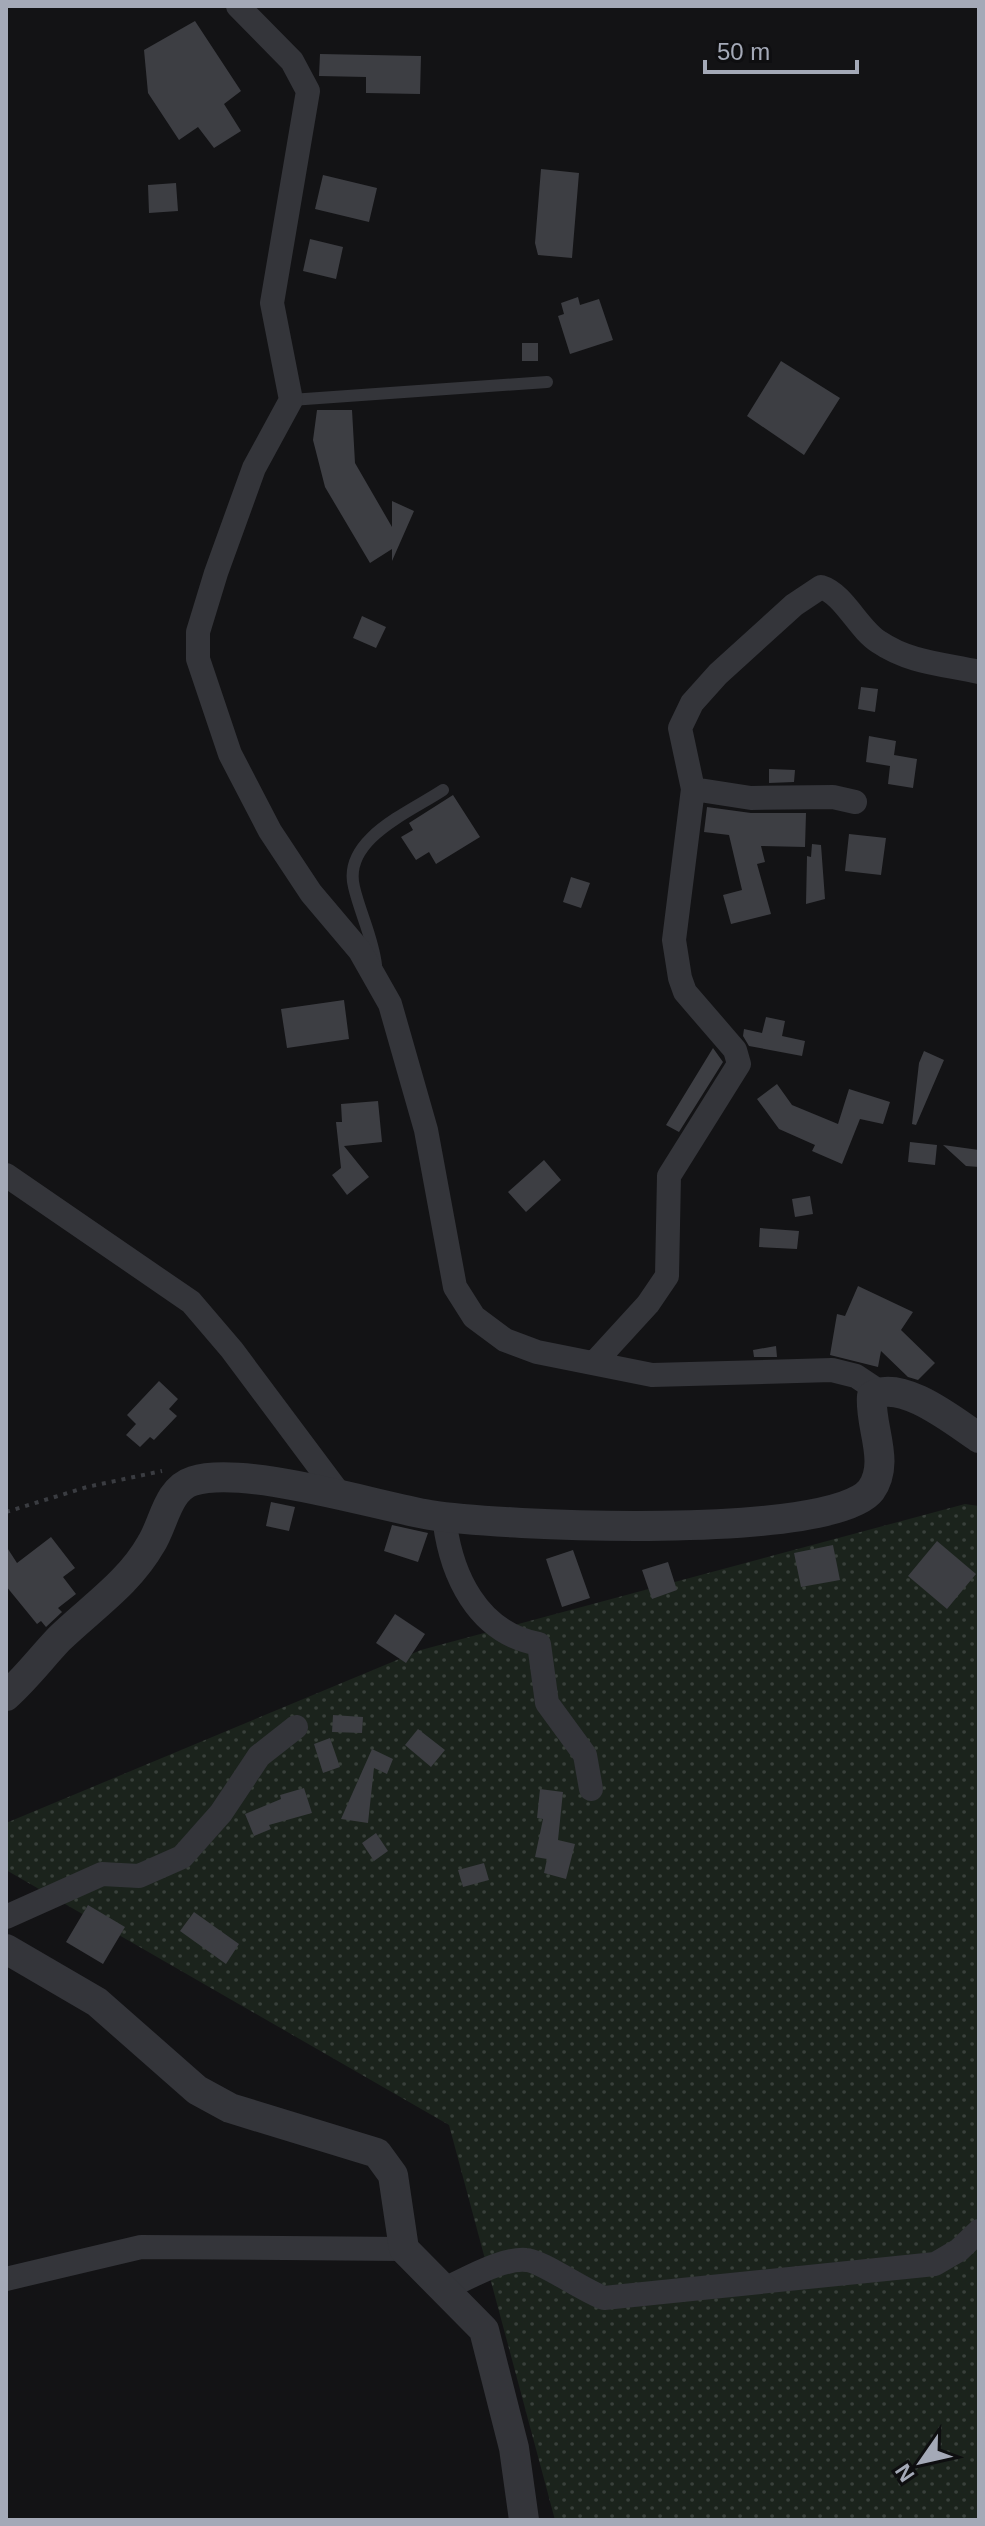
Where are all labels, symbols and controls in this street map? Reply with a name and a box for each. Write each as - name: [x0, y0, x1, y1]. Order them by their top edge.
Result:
- scale bar: [705, 24, 857, 74]
- text: 50 m: [717, 38, 770, 65]
- north arrow: [881, 2422, 961, 2502]
- text: N: [890, 2459, 920, 2486]

